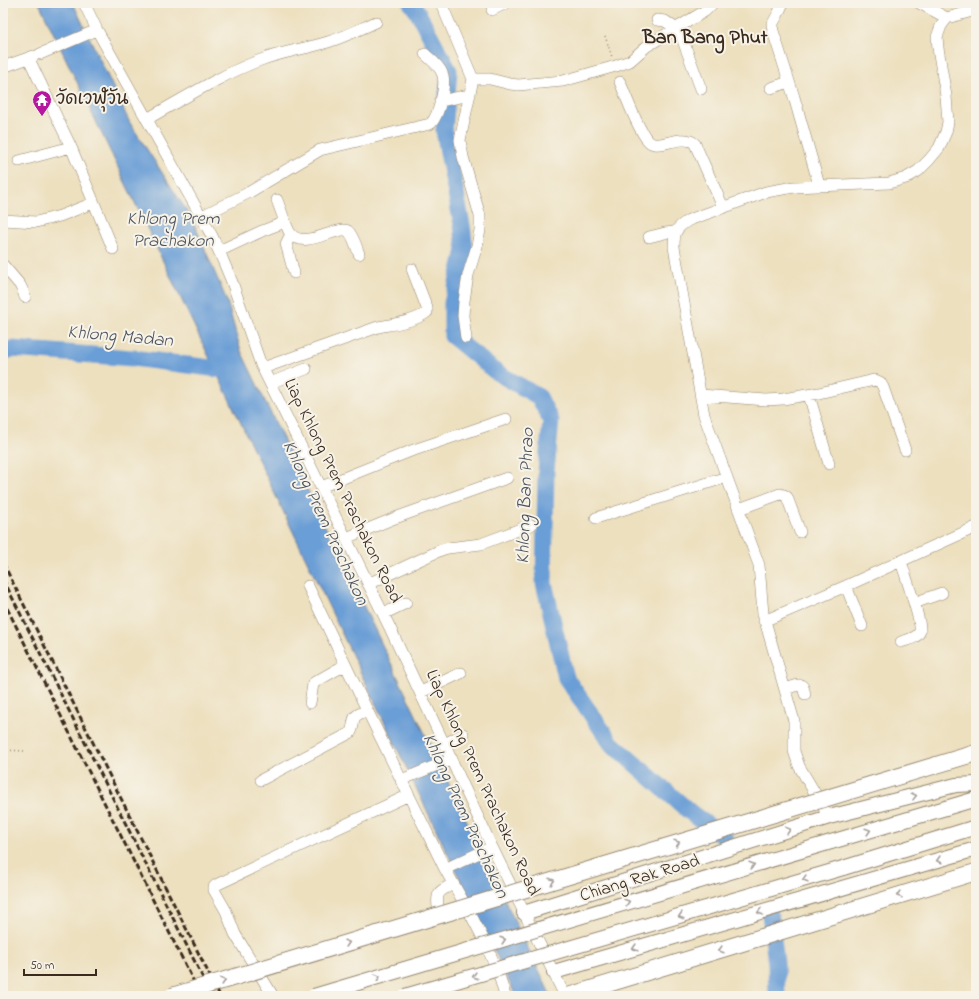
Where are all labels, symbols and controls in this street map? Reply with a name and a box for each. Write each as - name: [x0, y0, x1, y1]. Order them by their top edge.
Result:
- district label: Ban Bang Phut: [641, 24, 768, 54]
- place label: วัดเวฬุวัน: [56, 87, 129, 113]
- temple icon: วัดเวฬุวัน: [31, 89, 53, 117]
- water label: Khlong Prem Prachakon: [127, 206, 220, 255]
- water label: Khlong Madan: [66, 319, 175, 356]
- street label: Liap Khlong Prem Prachakon Road: [278, 375, 406, 607]
- water label: Khlong Ban Phrao: [510, 426, 543, 564]
- water label: Khlong Prem Prachakon: [277, 437, 373, 609]
- street label: Liap Khlong Prem Prachakon Road: [420, 666, 544, 900]
- water label: Khlong Prem Prachakon: [417, 730, 513, 902]
- one-way arrow: [910, 792, 917, 801]
- one-way arrow: [785, 826, 792, 835]
- one-way arrow: [865, 827, 872, 836]
- one-way arrow: [673, 839, 680, 848]
- street label: Chiang Rak Road: [577, 848, 703, 911]
- one-way arrow: [935, 855, 942, 864]
- one-way arrow: [748, 861, 755, 870]
- one-way arrow: [802, 874, 809, 883]
- one-way arrow: [548, 877, 555, 886]
- one-way arrow: [895, 890, 902, 899]
- one-way arrow: [624, 898, 631, 907]
- one-way arrow: [757, 907, 764, 916]
- one-way arrow: [677, 911, 684, 920]
- one-way arrow: [499, 936, 506, 945]
- one-way arrow: [344, 939, 351, 948]
- one-way arrow: [632, 943, 639, 952]
- one-way arrow: [717, 945, 724, 954]
- scale bar: [24, 951, 96, 977]
- text: 50 m: [30, 957, 54, 975]
- one-way arrow: [472, 971, 479, 980]
- one-way arrow: [375, 973, 382, 982]
- one-way arrow: [219, 977, 226, 986]

